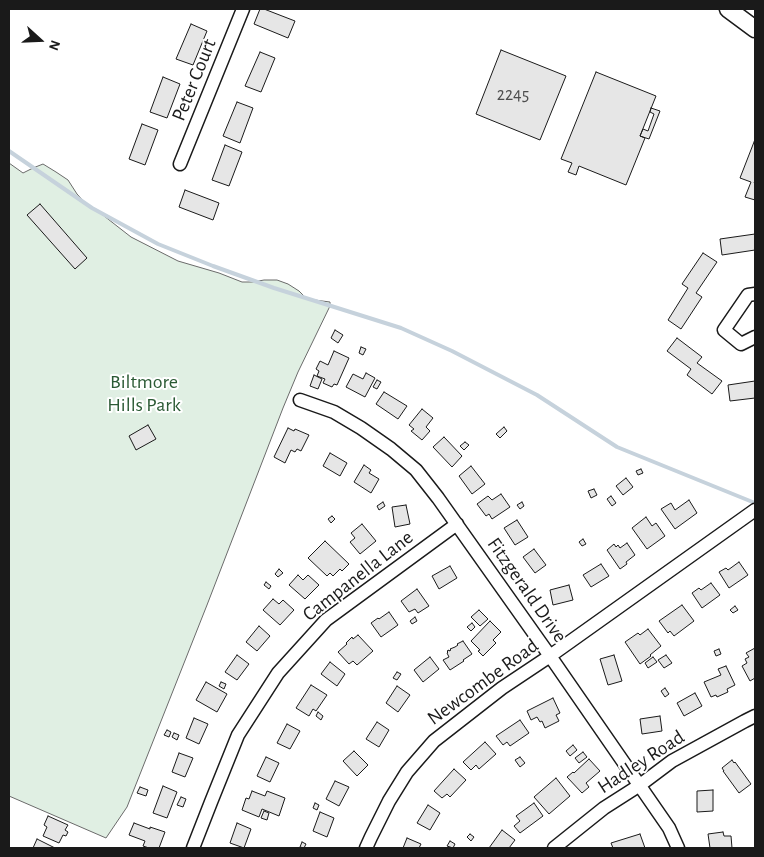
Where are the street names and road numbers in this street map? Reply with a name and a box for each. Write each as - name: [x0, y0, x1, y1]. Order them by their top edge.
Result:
- street label: Peter Court: [167, 35, 221, 125]
- street label: Campanella Lane: [298, 525, 418, 627]
- street label: Fitzgerald Drive: [482, 533, 572, 647]
- street label: Newcombe Road: [423, 634, 543, 730]
- street label: Hadley Road: [593, 725, 689, 799]

